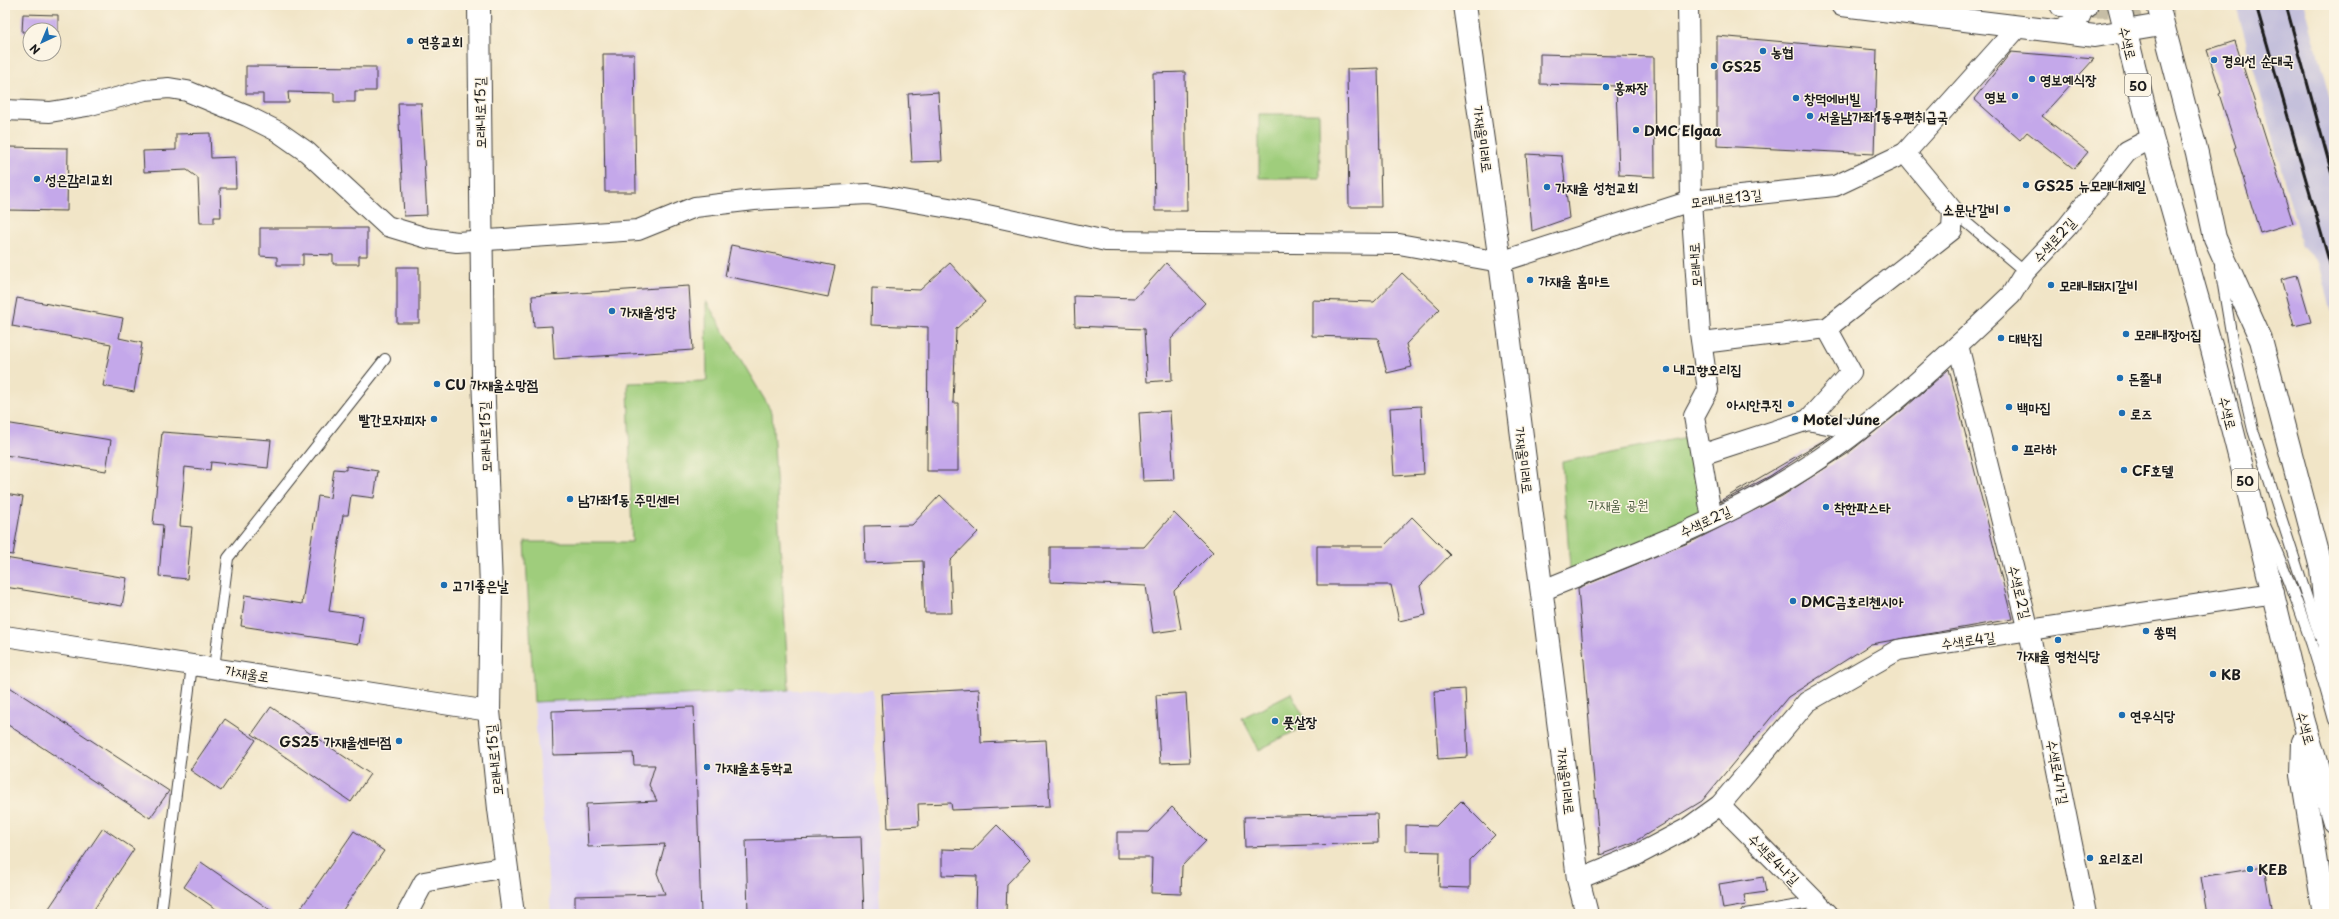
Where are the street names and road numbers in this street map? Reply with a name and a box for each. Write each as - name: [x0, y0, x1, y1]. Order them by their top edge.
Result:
- street label: 수색로: [2114, 24, 2142, 62]
- road number: 50: [2125, 74, 2151, 96]
- street label: 모래내로15길: [469, 76, 491, 149]
- street label: 가재울미래로: [1468, 104, 1498, 174]
- street label: 모래내로13길: [1689, 183, 1764, 213]
- street label: 수색로2길: [2028, 212, 2081, 267]
- street label: 모래내로: [1683, 242, 1707, 288]
- street label: 수색로: [2214, 394, 2242, 432]
- street label: 모래내로15길: [473, 400, 497, 473]
- street label: 가재울미래로: [1509, 425, 1539, 495]
- road number: 50: [2232, 469, 2258, 491]
- street label: 수색로2길: [1676, 500, 1735, 542]
- street label: 수색로2길: [2003, 563, 2037, 622]
- street label: 수색로4길: [1940, 626, 1997, 654]
- street label: 가재울로: [223, 659, 271, 687]
- street label: 수색로: [2291, 709, 2321, 747]
- street label: 모래내로15길: [480, 723, 508, 797]
- street label: 수색로4가길: [2041, 738, 2075, 807]
- street label: 가재울미래로: [1551, 746, 1581, 816]
- street label: 수색로4나길: [1743, 828, 1805, 890]

